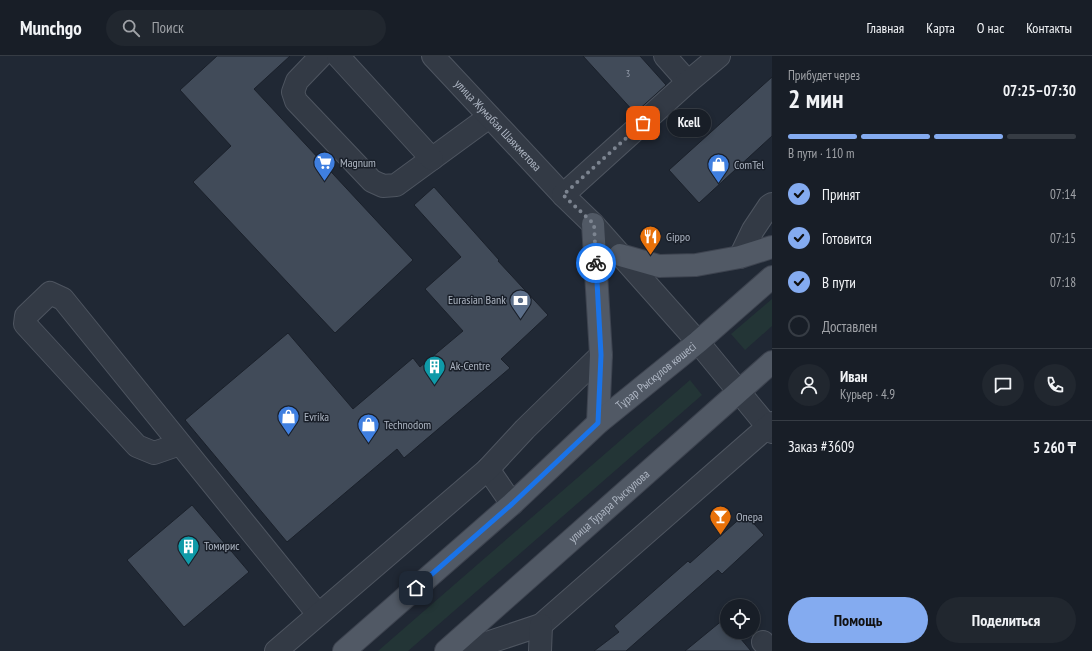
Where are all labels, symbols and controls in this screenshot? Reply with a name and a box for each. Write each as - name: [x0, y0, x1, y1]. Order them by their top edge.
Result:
- search box: [106, 10, 386, 46]
- text: Munchgo: [20, 16, 82, 40]
- icon: search: [120, 17, 142, 39]
- text: Поиск: [152, 18, 184, 37]
- text: Главная: [866, 19, 904, 37]
- text: Карта: [926, 19, 955, 37]
- text: О нас: [977, 19, 1004, 37]
- text: Контакты: [1026, 19, 1072, 37]
- house number: 3: [626, 67, 630, 80]
- text: Прибудет через: [788, 67, 860, 84]
- street label: улица Жумабая Шаяхметова: [452, 76, 545, 174]
- text: 07:25–07:30: [1003, 81, 1076, 100]
- text: 2 мин: [788, 82, 843, 115]
- pin: [626, 106, 660, 140]
- callout: Kcell: [667, 109, 711, 137]
- icon: bag: [632, 112, 654, 134]
- text: Kcell: [678, 114, 700, 131]
- text: В пути · 110 m: [788, 145, 854, 162]
- supermarket icon: Magnum: [311, 150, 337, 183]
- shop icon: ComTel: [705, 152, 731, 185]
- place label: Magnum: [340, 155, 376, 170]
- place label: ComTel: [734, 157, 764, 172]
- icon: check: [788, 183, 810, 205]
- text: Принят: [822, 185, 860, 204]
- text: 07:14: [1050, 186, 1076, 203]
- restaurant icon: Gippo: [638, 224, 664, 257]
- icon: check: [788, 227, 810, 249]
- place label: Gippo: [666, 229, 690, 244]
- text: Готовится: [822, 229, 872, 248]
- text: 07:15: [1050, 230, 1076, 247]
- courier: [576, 243, 616, 283]
- icon: bike: [585, 252, 607, 274]
- icon: check: [788, 271, 810, 293]
- text: В пути: [822, 273, 856, 292]
- text: 07:18: [1050, 274, 1076, 291]
- bank icon: Eurasian Bank: [508, 287, 534, 320]
- place label: Eurasian Bank: [448, 292, 506, 307]
- text: Доставлен: [822, 317, 877, 336]
- street label: Тұрар Рыскұлов көшесі: [612, 339, 699, 413]
- building icon: Ak-Centre: [421, 353, 447, 386]
- place label: Ak-Centre: [450, 358, 490, 373]
- button: person: [788, 364, 830, 406]
- button: chat: [982, 364, 1024, 406]
- button: phone: [1034, 364, 1076, 406]
- text: Иван: [840, 367, 867, 386]
- text: Курьер · 4.9: [840, 386, 895, 403]
- shop icon: Evrika: [275, 404, 301, 437]
- place label: Evrika: [304, 409, 329, 424]
- shop icon: Technodom: [356, 412, 382, 445]
- place label: Technodom: [384, 417, 431, 432]
- text: Заказ #3609: [788, 437, 855, 456]
- text: 5 260 ₸: [1033, 438, 1076, 457]
- street label: улица Турара Рыскулова: [565, 466, 652, 546]
- bar icon: Опера: [708, 504, 734, 537]
- place label: Опера: [736, 509, 763, 524]
- building icon: Томирис: [175, 533, 201, 566]
- place label: Томирис: [204, 538, 240, 553]
- pin: [399, 571, 433, 605]
- icon: home: [405, 577, 427, 599]
- button: Помощь: [788, 597, 928, 643]
- button: Поделиться: [936, 597, 1076, 643]
- map controls: [720, 599, 760, 639]
- button: locate: [720, 599, 760, 639]

